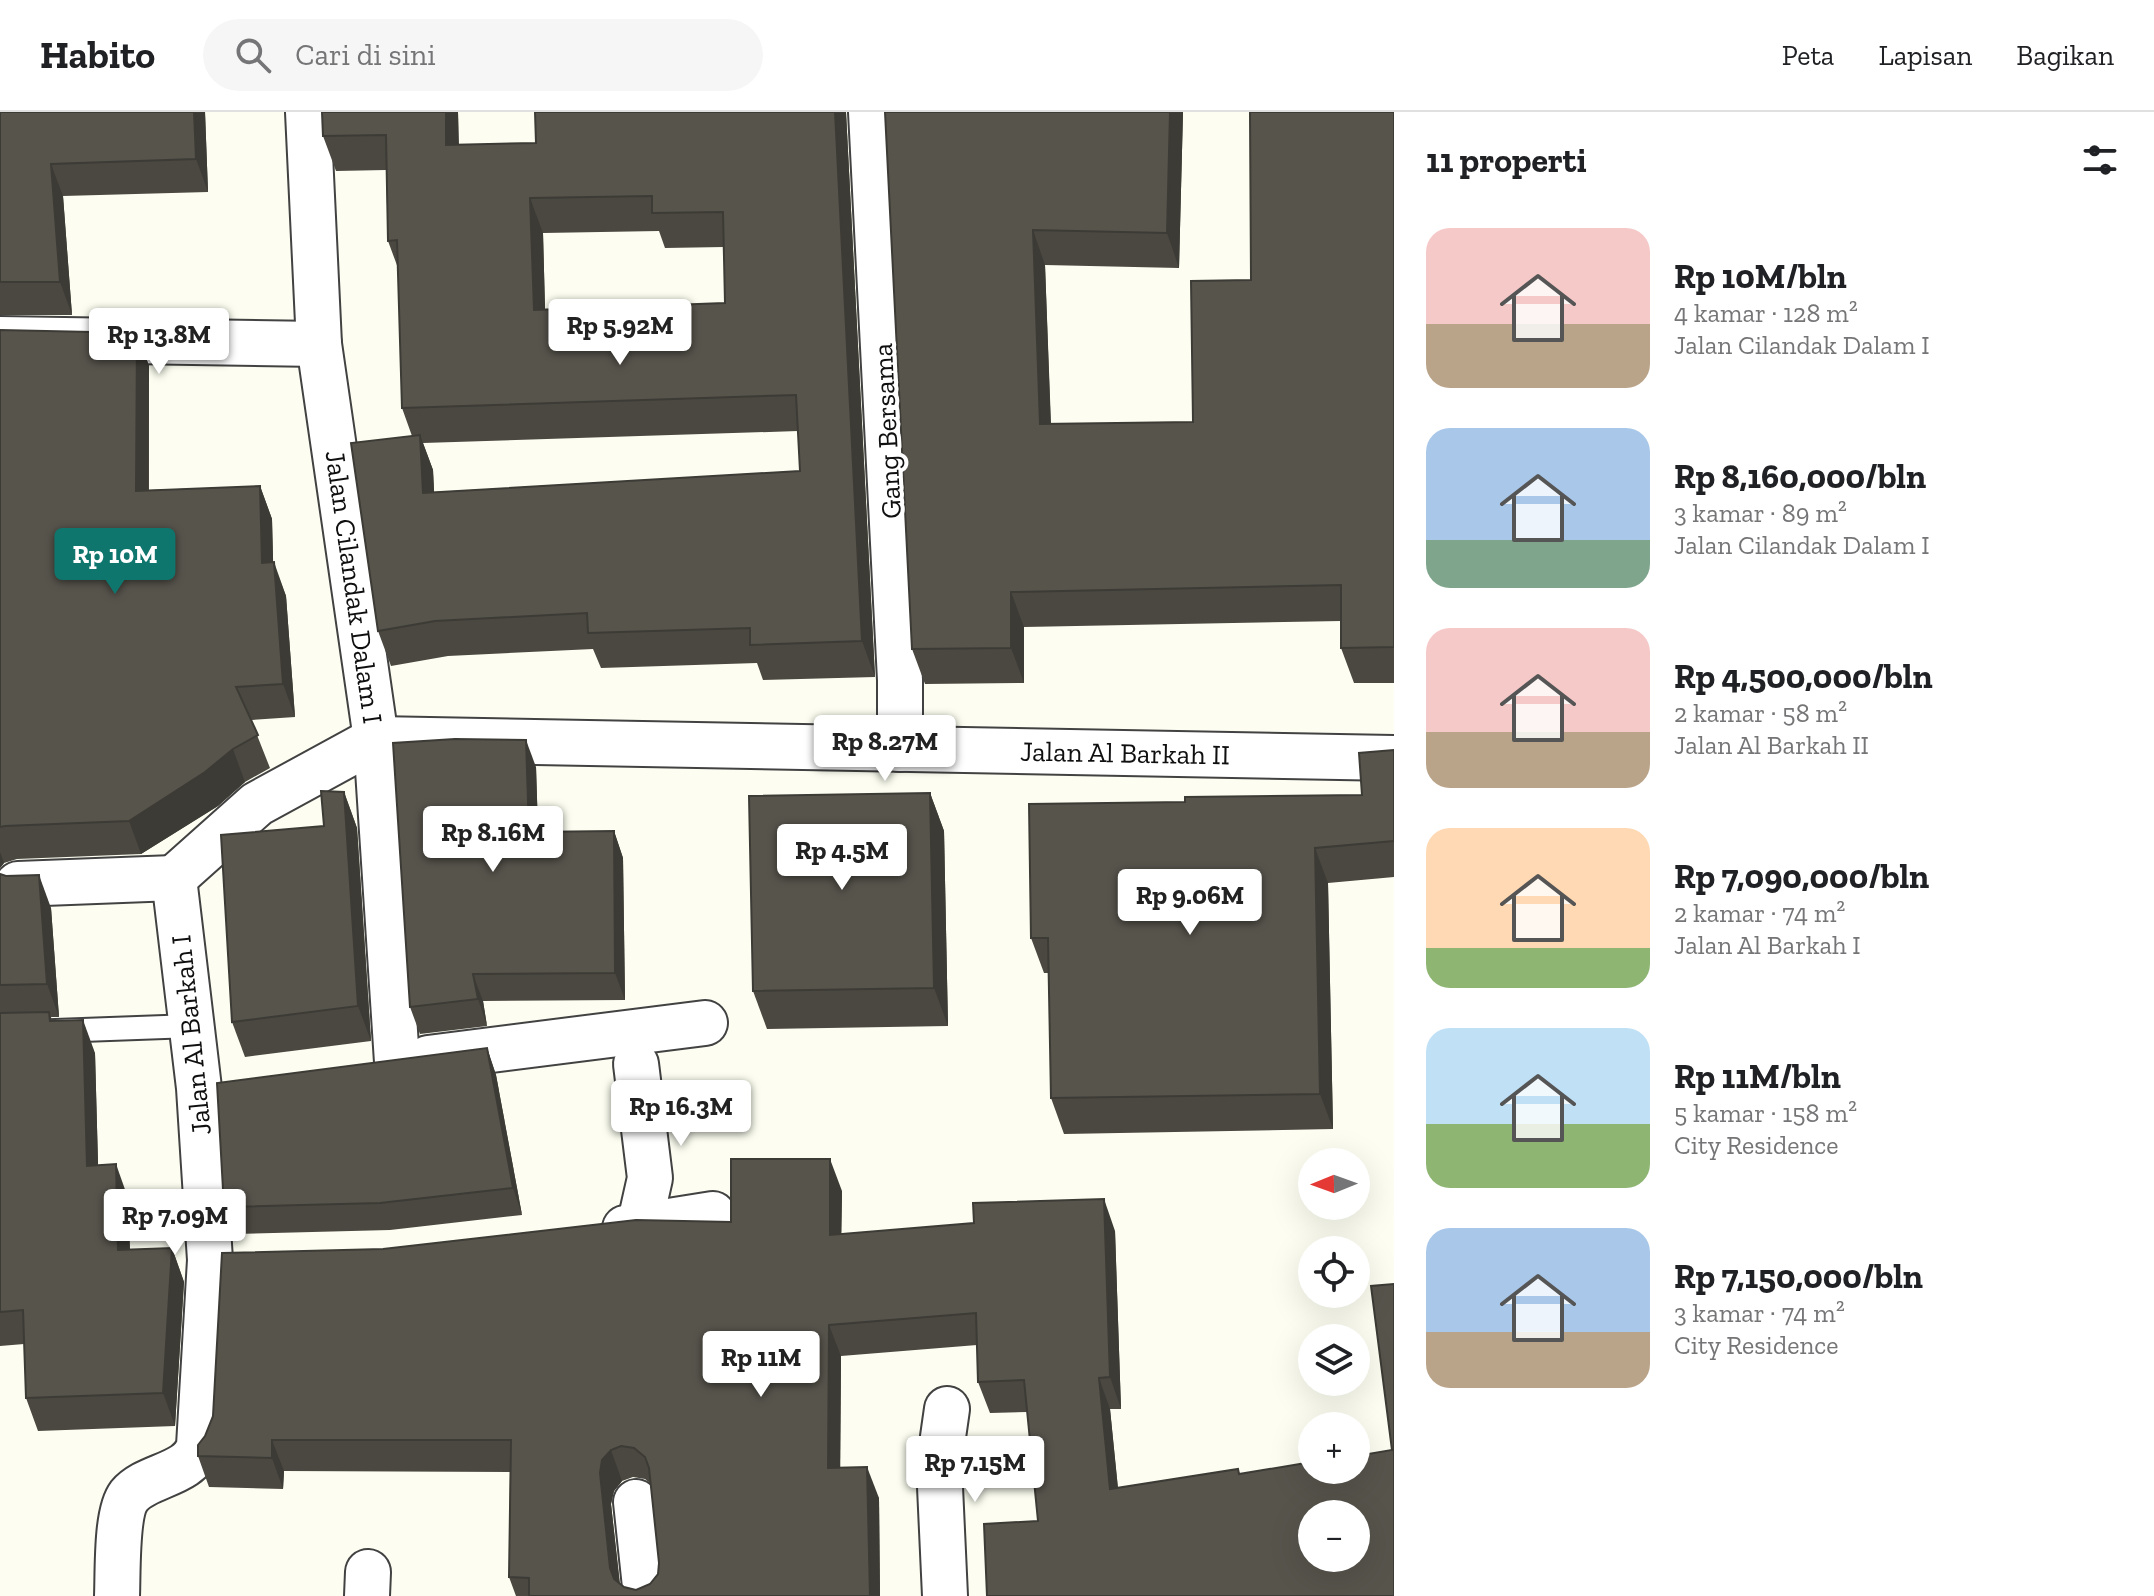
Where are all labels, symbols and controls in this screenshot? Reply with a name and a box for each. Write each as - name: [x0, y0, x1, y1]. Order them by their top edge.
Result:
- search box: [203, 19, 763, 91]
- text: Habito: [40, 32, 155, 78]
- icon: search: [231, 33, 275, 77]
- text: Cari di sini: [295, 37, 436, 73]
- text: Peta: [1782, 39, 1834, 72]
- text: Lapisan: [1878, 39, 1972, 72]
- text: Bagikan: [2016, 39, 2114, 72]
- icon: filters: [2078, 138, 2122, 182]
- text: 11 properti: [1426, 140, 1587, 181]
- text: Rp 10M/bln: [1674, 256, 1847, 297]
- icon: home: [1490, 260, 1586, 356]
- text: 4 kamar · 128 m²: [1674, 297, 1858, 329]
- pin: Rp 5.92M: [537, 299, 703, 367]
- pin: Rp 13.8M: [76, 308, 242, 376]
- text: Rp 5.92M: [566, 309, 674, 341]
- text: Rp 13.8M: [107, 318, 211, 350]
- text: Jalan Cilandak Dalam I: [1674, 329, 1930, 361]
- street label: Gang Bersama: [866, 342, 908, 520]
- street label: Jalan Cilandak Dalam I: [319, 448, 389, 726]
- text: Rp 8,160,000/bln: [1674, 456, 1926, 497]
- icon: home: [1490, 460, 1586, 556]
- text: 3 kamar · 89 m²: [1674, 497, 1847, 529]
- pin: Rp 10M: [50, 528, 180, 596]
- text: Jalan Cilandak Dalam I: [1674, 529, 1930, 561]
- text: Rp 10M: [72, 538, 158, 570]
- text: Rp 4,500,000/bln: [1674, 656, 1933, 697]
- icon: home: [1490, 660, 1586, 756]
- text: 2 kamar · 58 m²: [1674, 697, 1847, 729]
- pin: Rp 8.27M: [802, 715, 968, 783]
- text: Rp 8.27M: [832, 725, 938, 757]
- text: Jalan Al Barkah II: [1674, 729, 1869, 761]
- street label: Jalan Al Barkah II: [1020, 735, 1230, 771]
- pin: Rp 8.16M: [410, 806, 576, 874]
- text: Rp 8.16M: [441, 816, 545, 848]
- pin: Rp 4.5M: [768, 824, 916, 892]
- text: Rp 4.5M: [795, 834, 889, 866]
- text: Rp 7,090,000/bln: [1674, 856, 1929, 897]
- icon: home: [1490, 860, 1586, 956]
- pin: Rp 9.06M: [1107, 869, 1273, 937]
- text: Rp 9.06M: [1136, 879, 1244, 911]
- text: 2 kamar · 74 m²: [1674, 897, 1845, 929]
- text: Jalan Al Barkah I: [1674, 929, 1861, 961]
- street label: Jalan Al Barkah I: [164, 933, 218, 1137]
- text: Rp 11M/bln: [1674, 1056, 1841, 1097]
- icon: home: [1490, 1060, 1586, 1156]
- pin: Rp 16.3M: [598, 1080, 764, 1148]
- text: Rp 16.3M: [629, 1090, 733, 1122]
- text: 5 kamar · 158 m²: [1674, 1097, 1857, 1129]
- text: City Residence: [1674, 1129, 1839, 1161]
- north arrow: [1298, 1148, 1370, 1220]
- map controls: [1298, 1148, 1370, 1572]
- pin: Rp 7.09M: [92, 1189, 258, 1257]
- text: Rp 7.09M: [122, 1199, 228, 1231]
- button: locate: [1298, 1236, 1370, 1308]
- text: Rp 7,150,000/bln: [1674, 1256, 1923, 1297]
- icon: home: [1490, 1260, 1586, 1356]
- text: 3 kamar · 74 m²: [1674, 1297, 1845, 1329]
- button: layers: [1298, 1324, 1370, 1396]
- text: City Residence: [1674, 1329, 1839, 1361]
- pin: Rp 11M: [696, 1331, 826, 1399]
- text: Rp 11M: [721, 1341, 801, 1373]
- button: +: [1298, 1412, 1370, 1484]
- pin: Rp 7.15M: [892, 1436, 1058, 1504]
- text: Rp 7.15M: [924, 1446, 1026, 1478]
- button: −: [1298, 1500, 1370, 1572]

